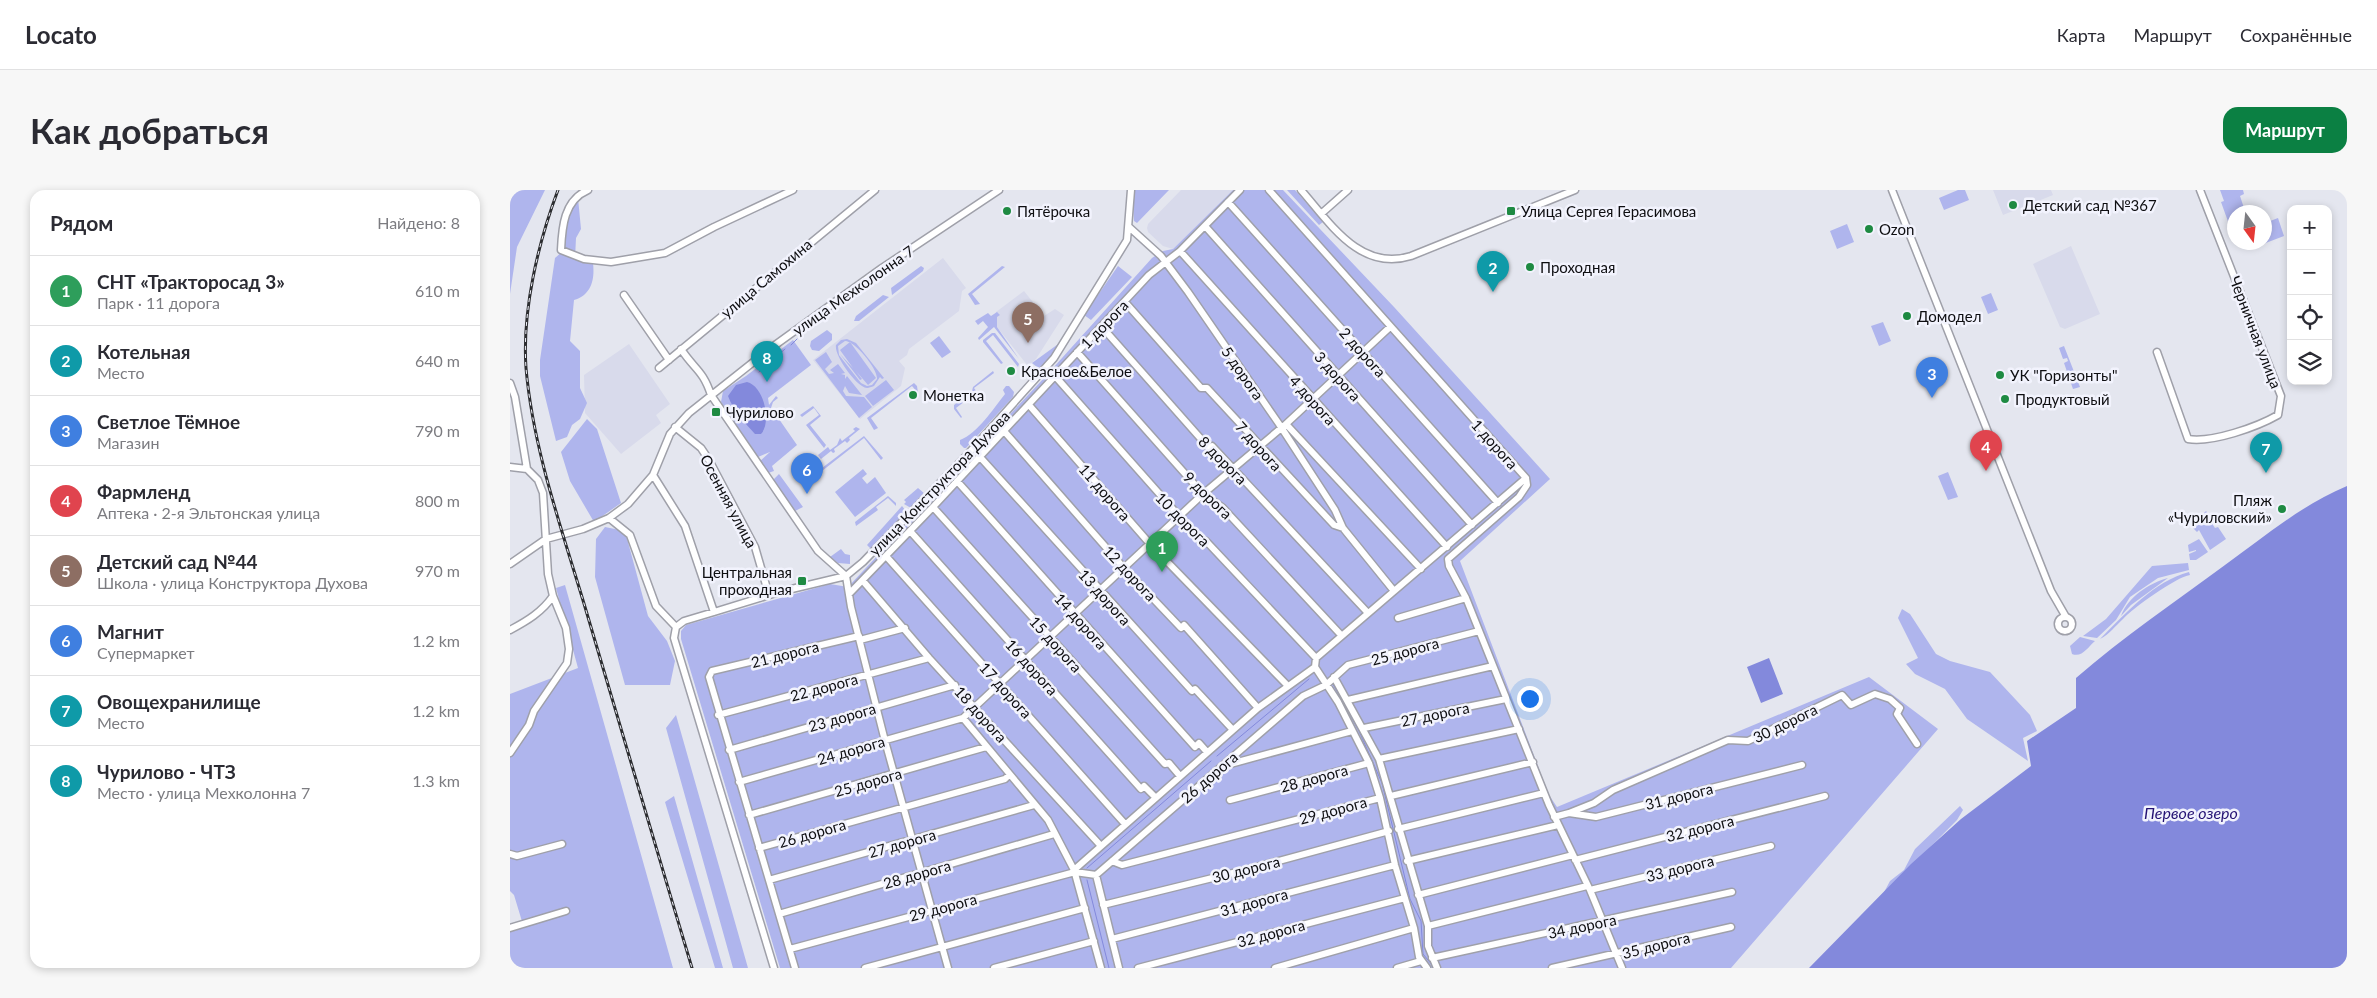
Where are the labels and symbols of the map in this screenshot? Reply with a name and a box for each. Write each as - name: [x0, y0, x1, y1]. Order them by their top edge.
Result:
- place label: Детский сад №367: [2023, 196, 2157, 214]
- marker: Детский сад №367: [2007, 199, 2019, 211]
- place label: Пятёрочка: [1017, 202, 1090, 220]
- place label: Улица Сергея Герасимова: [1521, 202, 1696, 220]
- marker: Пятёрочка: [1001, 205, 1013, 217]
- marker: Улица Сергея Герасимова: [1505, 205, 1517, 217]
- north arrow: [2227, 205, 2272, 250]
- place label: Ozon: [1879, 220, 1914, 238]
- marker: Ozon: [1863, 223, 1875, 235]
- street label: улица Самохина: [717, 235, 815, 321]
- street label: улица Мехколонна 7: [789, 241, 917, 339]
- pin: 2: [1477, 251, 1509, 292]
- place label: Проходная: [1540, 258, 1615, 276]
- marker: Проходная: [1524, 261, 1536, 273]
- street label: Черничная улица: [2226, 273, 2286, 391]
- street label: 1 дорога: [1076, 296, 1132, 352]
- pin: 5: [1012, 302, 1044, 343]
- place label: Домодел: [1917, 307, 1982, 325]
- marker: Домодел: [1901, 310, 1913, 322]
- street label: 2 дорога: [1336, 323, 1390, 381]
- pin: 8: [751, 341, 783, 382]
- street label: 5 дорога: [1218, 343, 1268, 403]
- street label: 3 дорога: [1311, 347, 1365, 405]
- pin: 3: [1916, 357, 1948, 398]
- place label: Красное&Белое: [1021, 362, 1132, 380]
- marker: Красное&Белое: [1005, 365, 1017, 377]
- place label: УК "Горизонты": [2010, 366, 2118, 384]
- marker: УК "Горизонты": [1994, 369, 2006, 381]
- street label: 4 дорога: [1286, 371, 1340, 429]
- place label: Монетка: [923, 386, 984, 404]
- marker: Монетка: [907, 389, 919, 401]
- place label: Продуктовый: [2015, 390, 2110, 408]
- marker: Продуктовый: [1999, 393, 2011, 405]
- place label: Чурилово: [726, 403, 794, 421]
- marker: Чурилово: [710, 406, 722, 418]
- street label: улица Конструктора Духова: [865, 407, 1013, 559]
- street label: 1 дорога: [1468, 415, 1522, 473]
- street label: 7 дорога: [1232, 417, 1286, 475]
- pin: 4: [1970, 430, 2002, 471]
- street label: 8 дорога: [1195, 432, 1251, 488]
- pin: 7: [2250, 432, 2282, 473]
- street label: Осенняя улица: [697, 451, 761, 551]
- pin: 6: [791, 453, 823, 494]
- street label: 11 дорога: [1075, 460, 1135, 524]
- street label: 9 дорога: [1180, 467, 1236, 523]
- street label: 10 дорога: [1152, 488, 1214, 550]
- place label: Пляж «Чуриловский»: [2168, 491, 2272, 526]
- marker: Пляж «Чуриловский»: [2276, 503, 2288, 515]
- pin: 1: [1146, 531, 1178, 572]
- street label: 12 дорога: [1100, 541, 1160, 605]
- place label: Центральная проходная: [702, 563, 792, 598]
- street label: 13 дорога: [1075, 565, 1135, 629]
- marker: Центральная проходная: [796, 575, 808, 587]
- street label: 14 дорога: [1051, 589, 1111, 653]
- street label: 15 дорога: [1026, 612, 1086, 676]
- street label: 25 дорога: [1369, 633, 1441, 669]
- street label: 16 дорога: [1002, 635, 1062, 699]
- street label: 21 дорога: [749, 637, 821, 671]
- street label: 17 дорога: [976, 658, 1036, 722]
- street label: 22 дорога: [788, 669, 860, 705]
- street label: 18 дорога: [951, 682, 1011, 746]
- your location: [1517, 686, 1543, 712]
- street label: 27 дорога: [1399, 698, 1471, 730]
- street label: 23 дорога: [806, 699, 878, 735]
- street label: 30 дорога: [1750, 700, 1820, 746]
- street label: 24 дорога: [815, 732, 887, 768]
- street label: 26 дорога: [1177, 747, 1241, 807]
- street label: 28 дорога: [1278, 760, 1350, 796]
- street label: 25 дорога: [832, 764, 904, 800]
- street label: 31 дорога: [1643, 779, 1715, 813]
- street label: 29 дорога: [1297, 792, 1369, 828]
- water label: Первое озеро: [2144, 803, 2238, 822]
- street label: 32 дорога: [1664, 811, 1736, 845]
- street label: 26 дорога: [776, 815, 848, 851]
- street label: 27 дорога: [866, 825, 938, 861]
- street label: 33 дорога: [1644, 851, 1716, 885]
- street label: 30 дорога: [1210, 852, 1282, 886]
- street label: 28 дорога: [881, 856, 953, 892]
- street label: 31 дорога: [1218, 884, 1290, 920]
- street label: 29 дорога: [907, 889, 979, 925]
- street label: 34 дорога: [1546, 910, 1618, 942]
- street label: 32 дорога: [1235, 915, 1307, 951]
- street label: 35 дорога: [1620, 928, 1692, 962]

